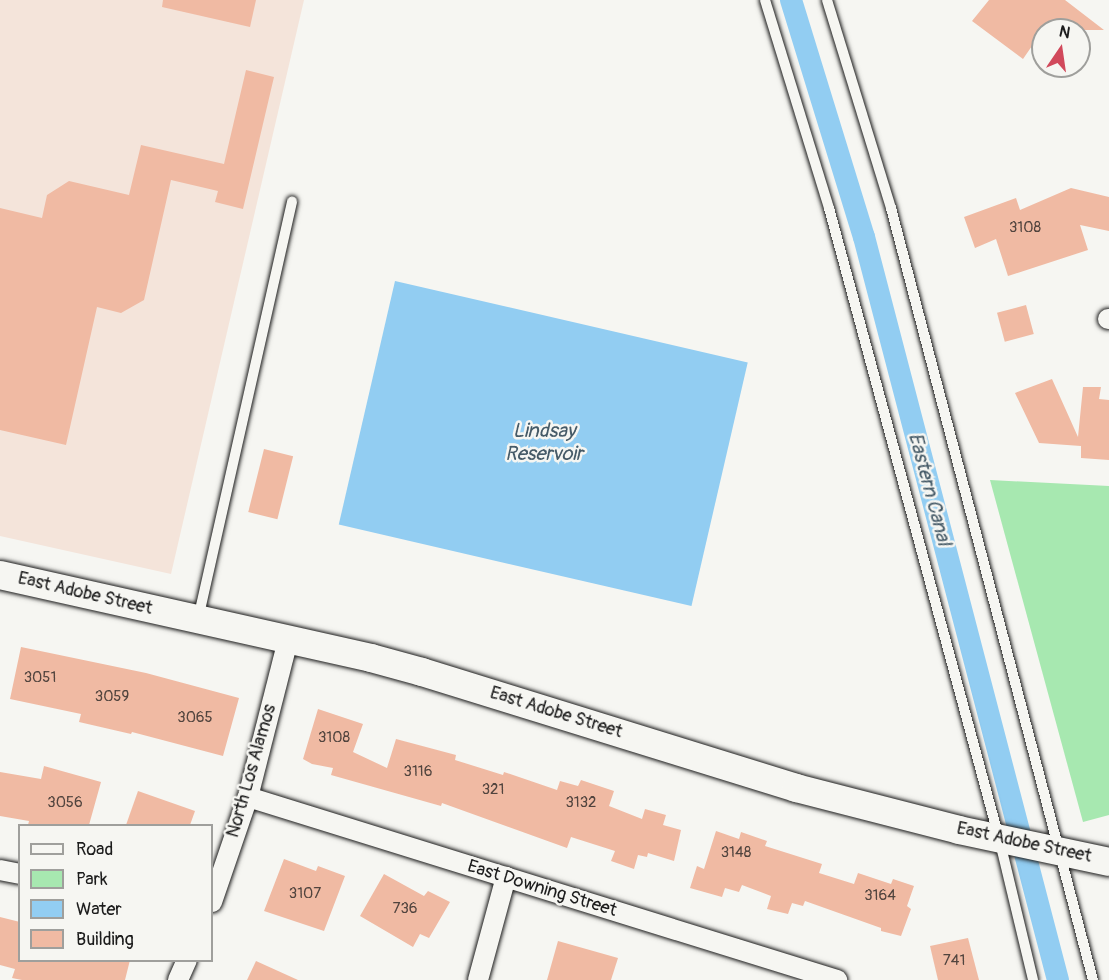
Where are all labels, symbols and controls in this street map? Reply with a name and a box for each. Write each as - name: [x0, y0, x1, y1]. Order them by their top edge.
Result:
- north arrow: [1031, 18, 1091, 78]
- text: N: [1057, 21, 1072, 43]
- house number: 3108: [1009, 219, 1041, 237]
- water label: Lindsay Reservoir: [505, 419, 583, 466]
- water label: Eastern Canal: [903, 430, 957, 548]
- street label: East Adobe Street: [16, 568, 154, 620]
- house number: 3051: [24, 669, 56, 687]
- street label: East Adobe Street: [487, 683, 625, 743]
- house number: 3059: [95, 688, 129, 706]
- street label: North Los Alamos: [223, 702, 281, 840]
- house number: 3065: [177, 709, 213, 727]
- house number: 3108: [318, 729, 350, 747]
- house number: 3116: [404, 763, 432, 781]
- house number: 321: [482, 781, 504, 799]
- house number: 3056: [47, 794, 83, 812]
- house number: 3132: [566, 794, 596, 812]
- street label: East Adobe Street: [955, 818, 1093, 868]
- legend: [18, 824, 213, 962]
- text: Road: [76, 838, 113, 861]
- house number: 3148: [721, 844, 751, 862]
- street label: East Downing Street: [465, 856, 619, 922]
- text: Park: [76, 868, 108, 891]
- house number: 3107: [289, 885, 321, 903]
- house number: 3164: [864, 887, 896, 905]
- text: Water: [76, 898, 122, 921]
- house number: 736: [392, 900, 418, 918]
- text: Building: [76, 928, 134, 951]
- house number: 741: [943, 952, 965, 970]

